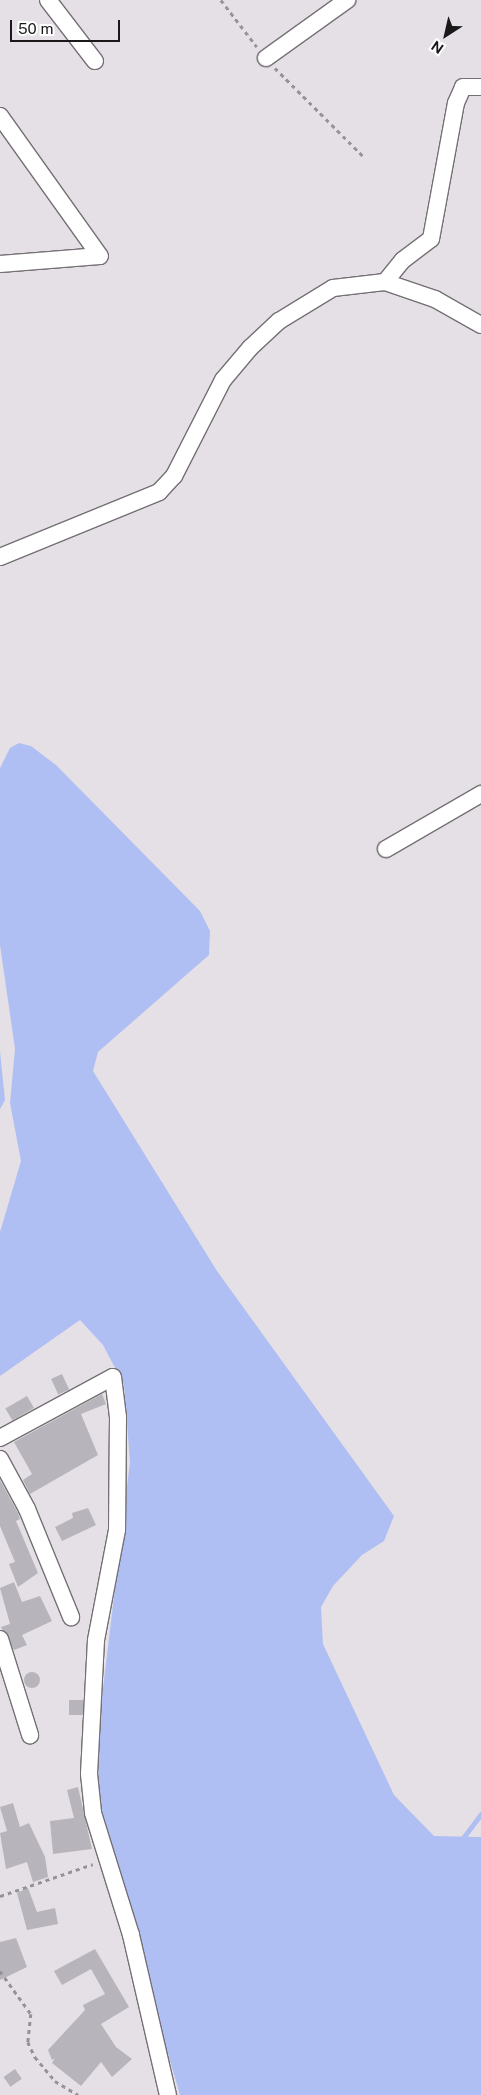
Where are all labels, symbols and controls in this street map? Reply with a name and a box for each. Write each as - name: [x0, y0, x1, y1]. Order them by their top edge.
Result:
- scale bar: [12, 10, 122, 42]
- north arrow: [421, 10, 471, 60]
- text: 50 m: [18, 20, 53, 37]
- text: N: [428, 38, 446, 57]

